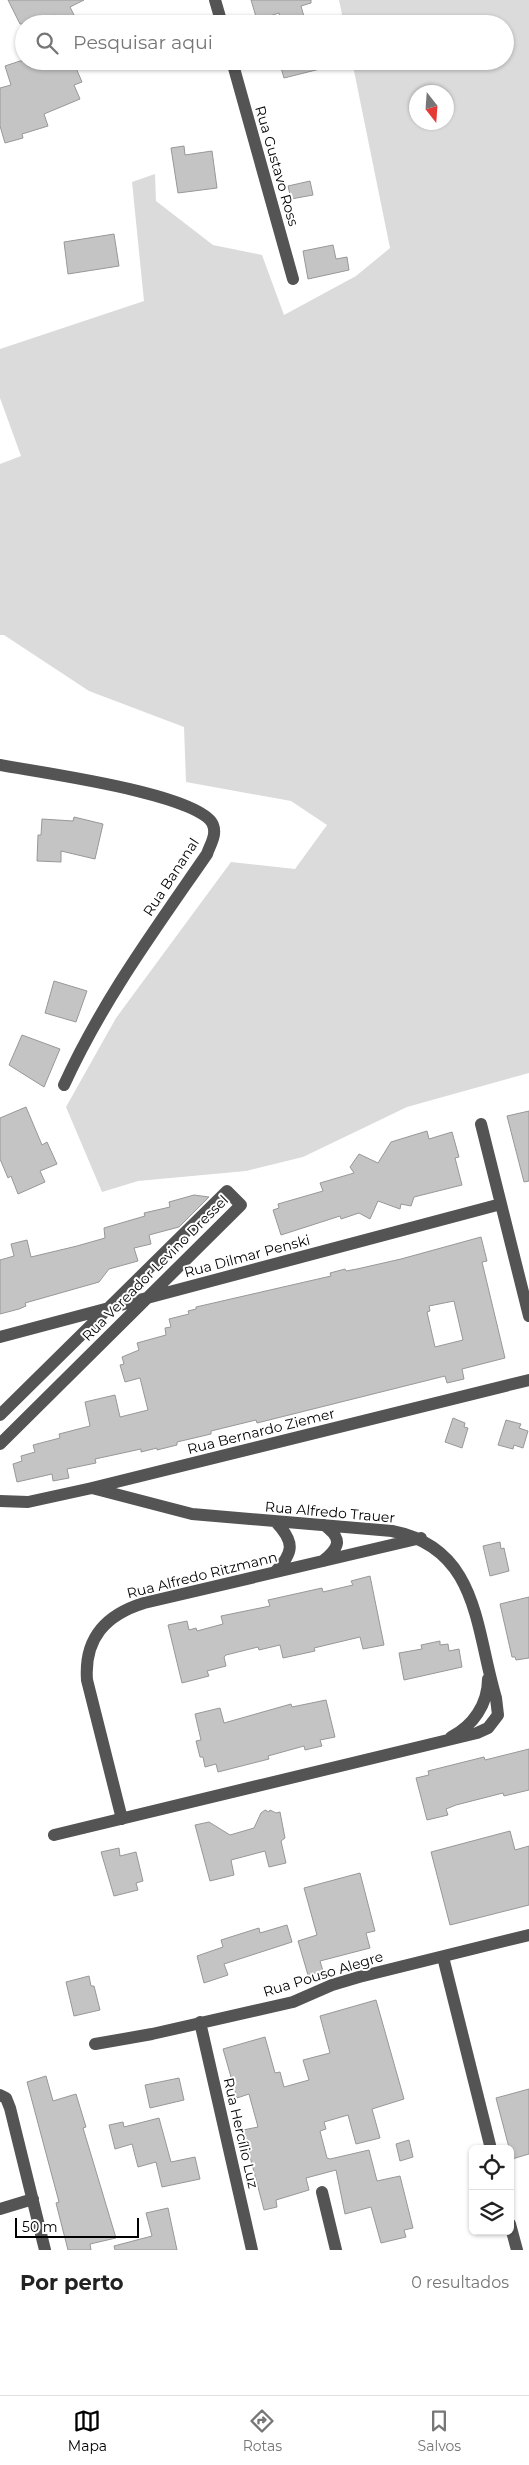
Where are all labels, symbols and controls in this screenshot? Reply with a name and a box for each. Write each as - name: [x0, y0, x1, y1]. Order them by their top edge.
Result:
- search box: [15, 15, 514, 70]
- icon: search: [33, 29, 61, 57]
- text: Pesquisar aqui: [73, 31, 213, 54]
- north arrow: [409, 85, 454, 130]
- street label: Rua Gustavo Ross: [251, 104, 303, 228]
- street label: Rua Bananal: [139, 835, 203, 919]
- street label: Rua Vereador Levino Dressel: [78, 1191, 232, 1345]
- street label: Rua Dilmar Penski: [182, 1231, 312, 1281]
- street label: Rua Bernardo Ziemer: [185, 1404, 337, 1458]
- street label: Rua Alfredo Trauer: [264, 1497, 396, 1527]
- street label: Rua Alfredo Ritzmann: [125, 1548, 279, 1602]
- street label: Rua Pouso Alegre: [261, 1947, 385, 2001]
- street label: Rua Hercílio Luz: [220, 2076, 262, 2190]
- map controls: [469, 2145, 514, 2235]
- button: locate: [469, 2145, 514, 2190]
- button: layers: [469, 2190, 514, 2235]
- scale bar: [15, 2215, 139, 2238]
- text: 50 m: [22, 2218, 58, 2236]
- text: Por perto: [20, 2270, 124, 2295]
- text: 0 resultados: [411, 2273, 509, 2292]
- tab: Mapa: [68, 2407, 107, 2455]
- tab: Rotas: [243, 2407, 282, 2455]
- tab: Salvos: [418, 2407, 461, 2455]

